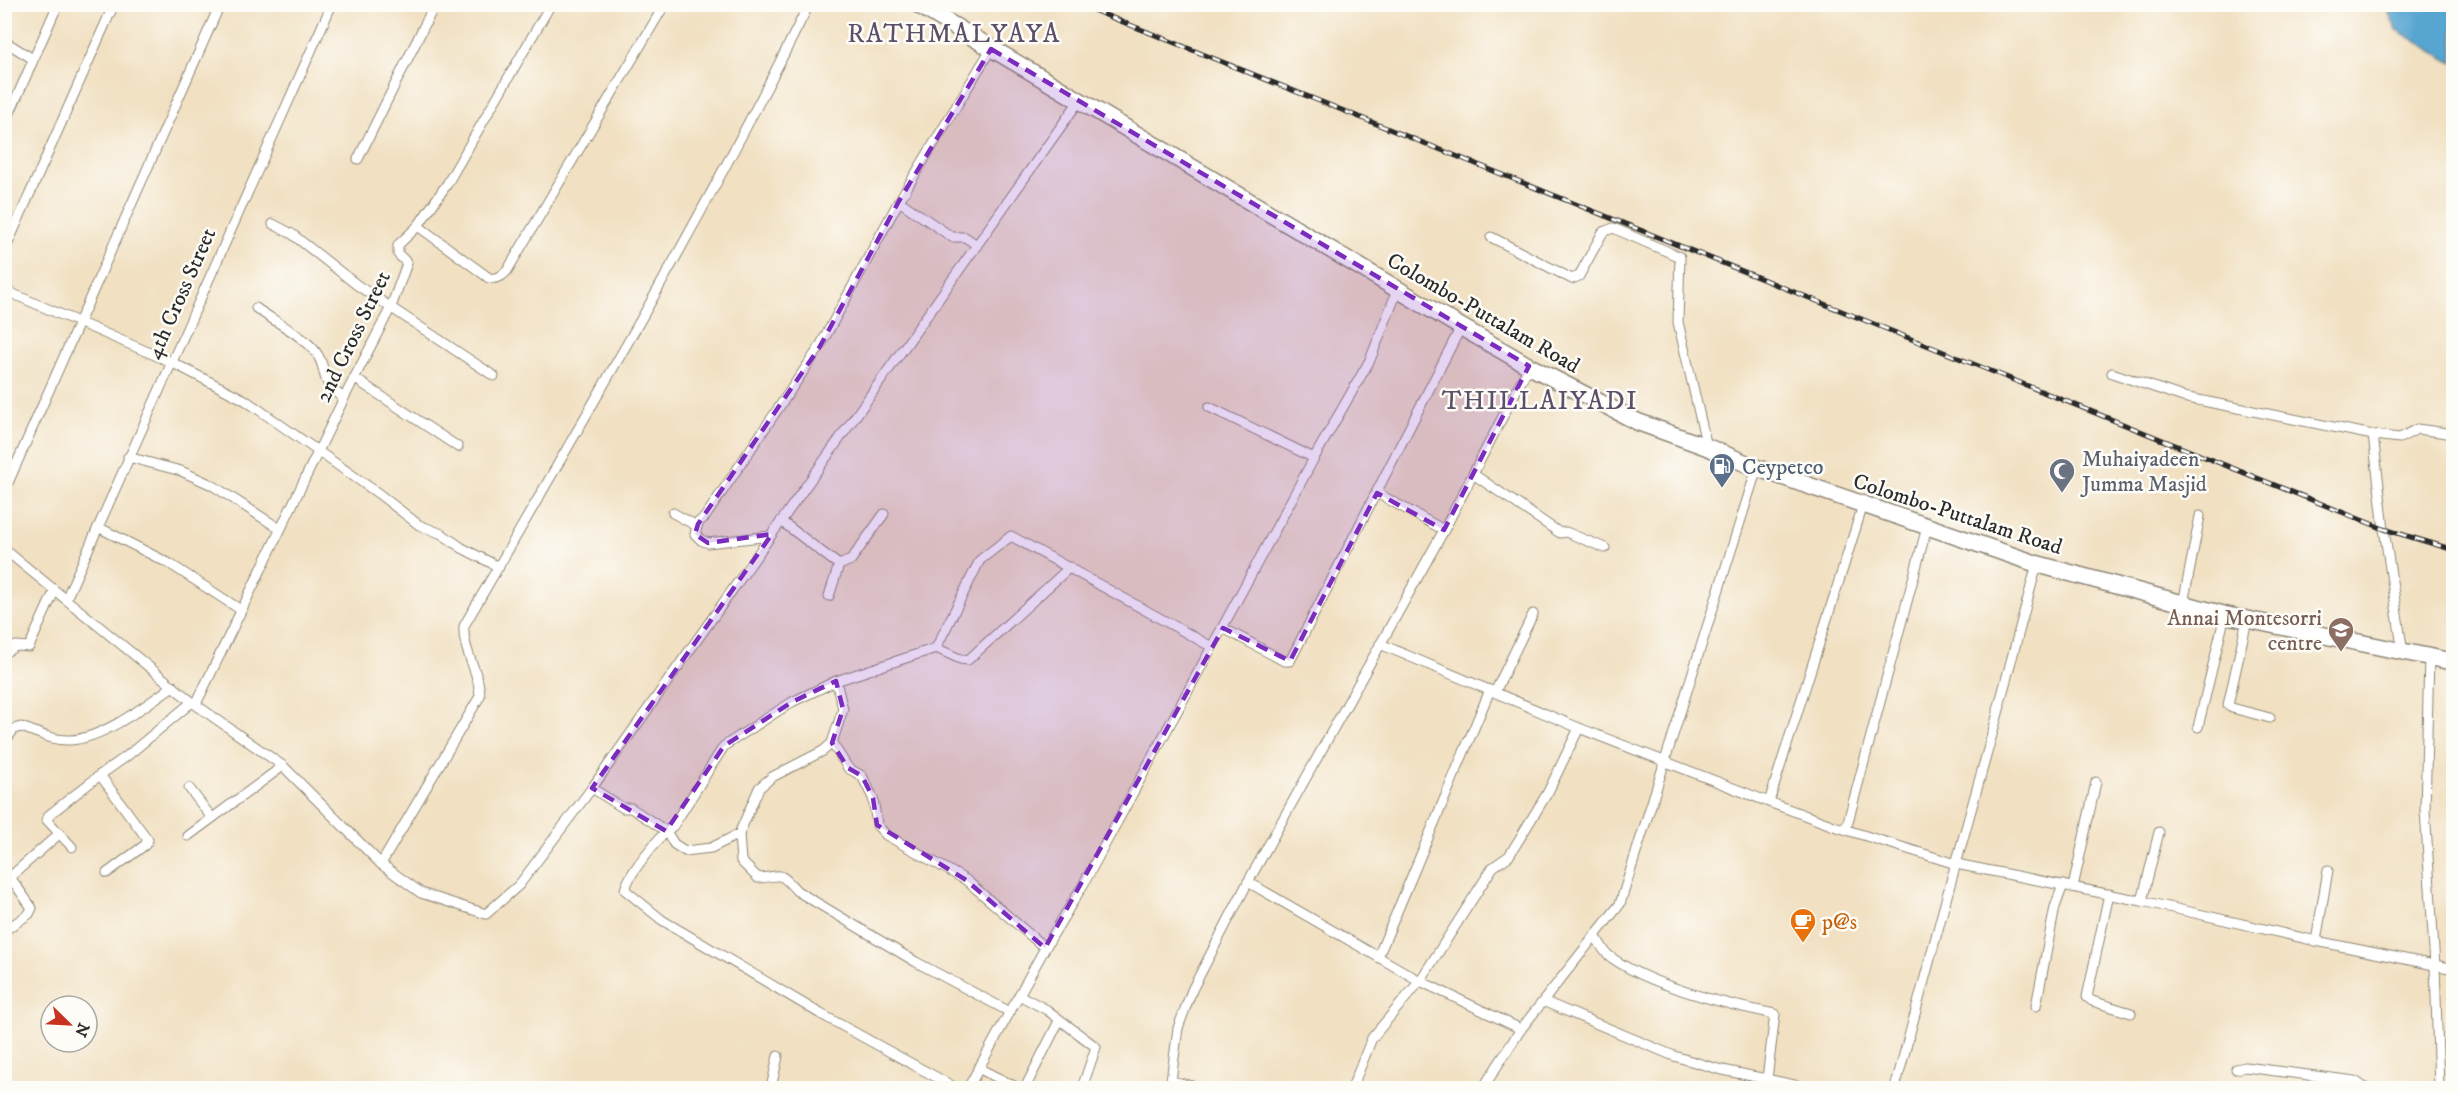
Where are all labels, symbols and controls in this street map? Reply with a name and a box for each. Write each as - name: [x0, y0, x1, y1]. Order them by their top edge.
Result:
- district label: RATHMALYAYA: [847, 18, 1061, 51]
- street label: 4th Cross Street: [140, 224, 222, 363]
- street label: Colombo-Puttalam Road: [1382, 247, 1585, 380]
- street label: 2nd Cross Street: [310, 267, 397, 407]
- district label: THILLAIYADI: [1442, 385, 1638, 418]
- place label: Muhaiyadeen Jumma Masjid: [2080, 446, 2207, 498]
- fuel station icon: Ceypetco: [1707, 451, 1737, 489]
- place label: Ceypetco: [1742, 454, 1824, 481]
- mosque icon: Muhaiyadeen Jumma Masjid: [2047, 456, 2077, 494]
- street label: Colombo-Puttalam Road: [1849, 468, 2066, 561]
- place label: Annai Montesorri centre: [2167, 605, 2322, 657]
- school or university icon: Annai Montesorri centre: [2326, 615, 2356, 653]
- cafe icon: p@s: [1788, 906, 1818, 944]
- place label: p@s: [1821, 909, 1857, 936]
- north arrow: [39, 994, 99, 1054]
- text: N: [70, 1020, 94, 1040]

